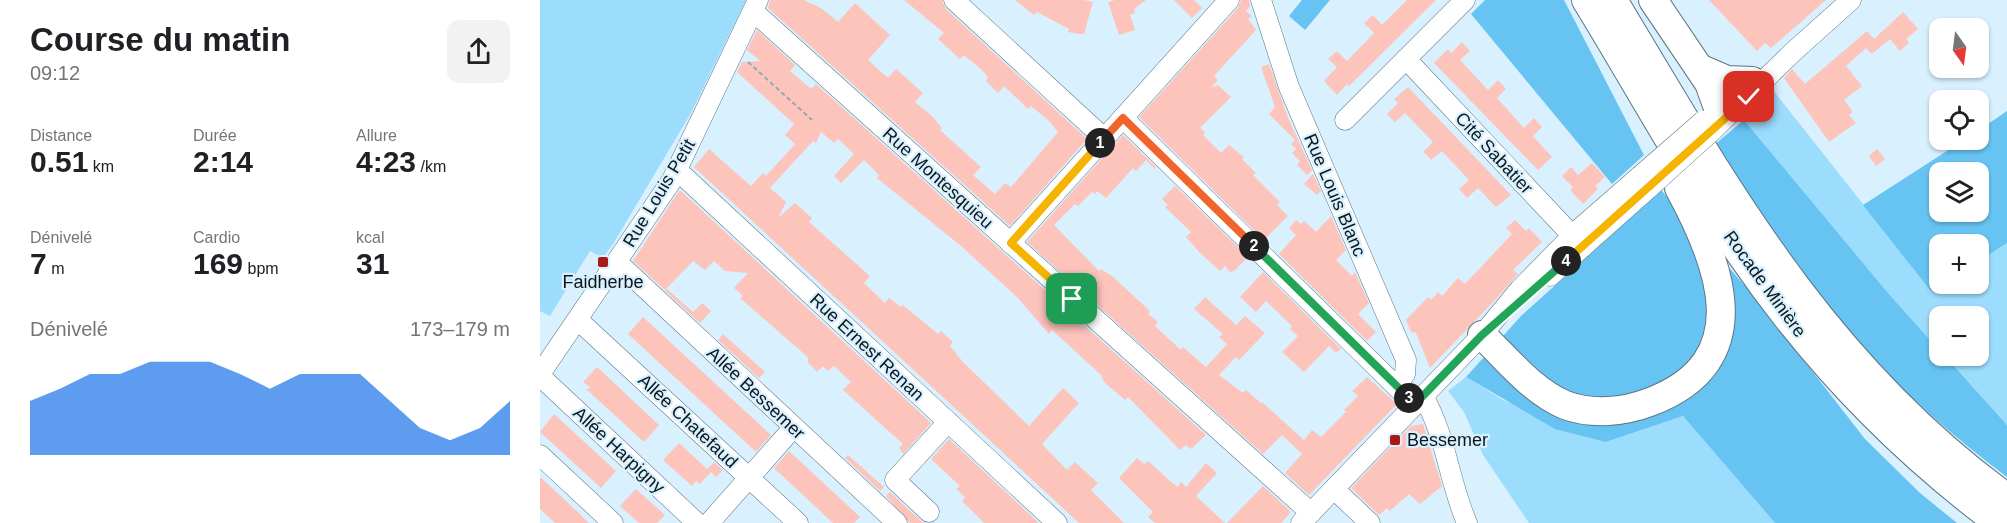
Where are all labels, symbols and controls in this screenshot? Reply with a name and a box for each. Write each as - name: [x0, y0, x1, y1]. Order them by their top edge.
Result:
- north arrow: [1929, 18, 1989, 78]
- map controls: [1929, 18, 1989, 366]
- button: share: [447, 20, 510, 83]
- text: Course du matin: [30, 21, 290, 58]
- text: 09:12: [30, 62, 80, 84]
- pin: [1723, 71, 1774, 122]
- icon: check: [1732, 80, 1765, 113]
- button: locate: [1929, 90, 1989, 150]
- street label: Cité Sabatier: [1451, 108, 1537, 198]
- street label: Rue Montesquieu: [879, 123, 997, 233]
- text: Distance: [30, 127, 92, 144]
- text: Durée: [193, 127, 237, 144]
- text: Allure: [356, 127, 397, 144]
- pin: 1: [1085, 128, 1115, 158]
- street label: Rue Louis Blanc: [1300, 131, 1370, 259]
- text: 1: [1096, 134, 1104, 151]
- street label: Rue Louis Petit: [619, 136, 699, 250]
- text: 0.51: [30, 145, 88, 178]
- text: 2:14: [193, 145, 253, 178]
- text: 4:23: [356, 145, 416, 178]
- text: km: [88, 158, 114, 175]
- text: /km: [416, 158, 446, 175]
- button: layers: [1929, 162, 1989, 222]
- street label: Rocade Minière: [1720, 227, 1810, 341]
- text: Dénivelé: [30, 229, 92, 246]
- text: Cardio: [193, 229, 240, 246]
- text: kcal: [356, 229, 384, 246]
- pin: 2: [1239, 231, 1269, 261]
- button: +: [1929, 234, 1989, 294]
- text: 2: [1250, 237, 1258, 254]
- pin: 4: [1551, 246, 1581, 276]
- text: 7: [30, 247, 47, 280]
- text: 169: [193, 247, 243, 280]
- text: 31: [356, 247, 389, 280]
- text: 4: [1562, 252, 1570, 269]
- marker: Faidherbe: [596, 255, 610, 269]
- text: m: [47, 260, 64, 277]
- text: bpm: [243, 260, 279, 277]
- place label: Faidherbe: [562, 272, 644, 292]
- pin: [1046, 273, 1097, 324]
- icon: arrive: [1055, 282, 1088, 315]
- street label: Rue Ernest Renan: [806, 289, 928, 405]
- button: −: [1929, 306, 1989, 366]
- text: Dénivelé: [30, 318, 108, 340]
- text: 173–179 m: [410, 318, 510, 340]
- street label: Allée Bessemer: [703, 343, 809, 443]
- street label: Allée Chatefaud: [634, 370, 742, 472]
- pin: 3: [1394, 383, 1424, 413]
- text: 3: [1405, 389, 1413, 406]
- street label: Allée Harpigny: [569, 403, 669, 497]
- place label: Bessemer: [1407, 430, 1488, 450]
- marker: Bessemer: [1388, 433, 1402, 447]

